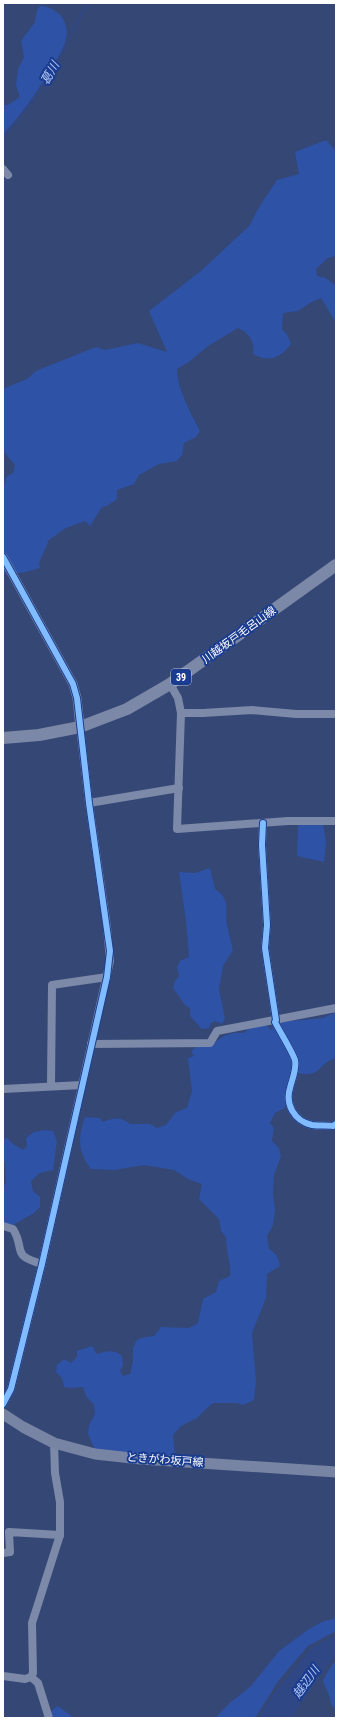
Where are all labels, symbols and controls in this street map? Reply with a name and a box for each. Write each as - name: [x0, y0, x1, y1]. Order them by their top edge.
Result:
- water label: 葛川: [38, 57, 63, 87]
- street label: 川越坂戸毛呂山線: [200, 604, 278, 666]
- road number: 39: [171, 669, 191, 685]
- street label: ときがわ坂戸線: [126, 1451, 204, 1469]
- water label: 越辺川: [290, 1662, 323, 1701]

